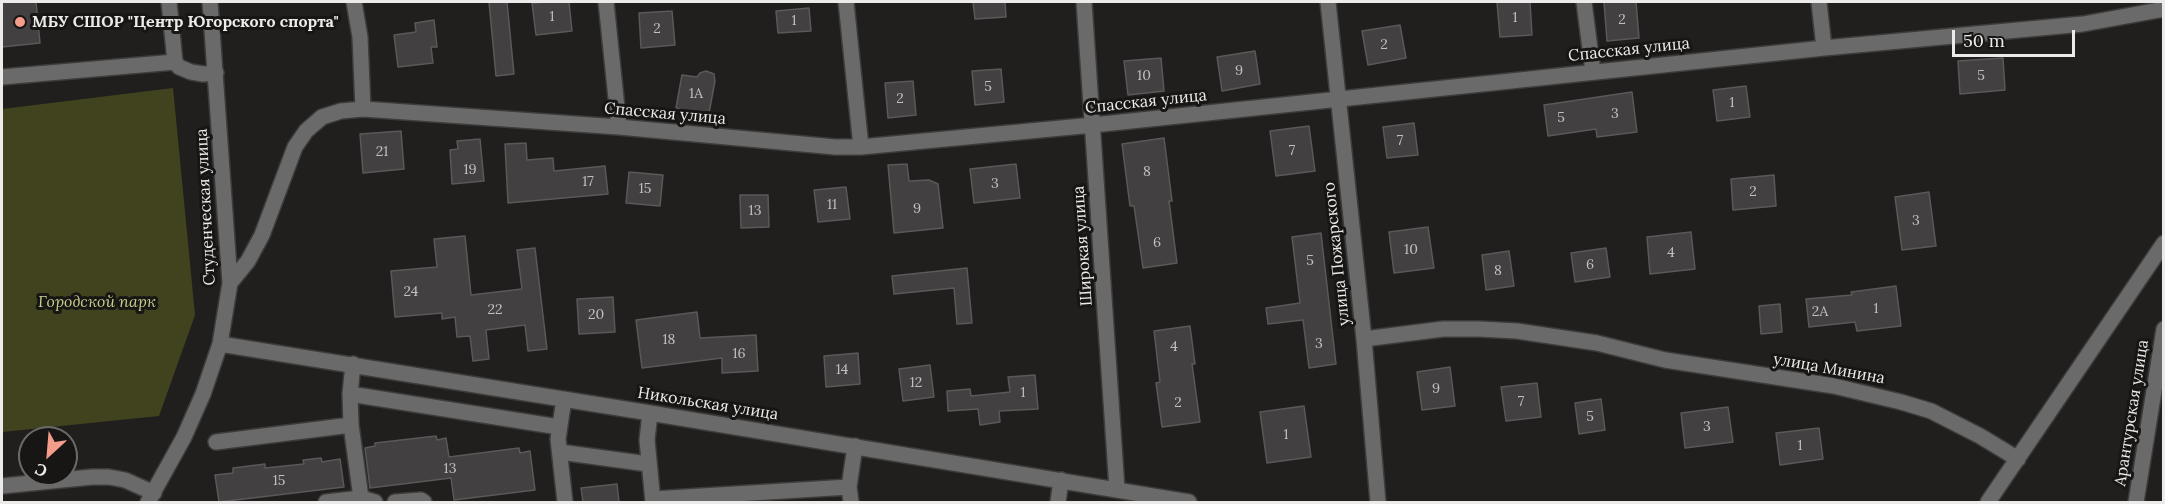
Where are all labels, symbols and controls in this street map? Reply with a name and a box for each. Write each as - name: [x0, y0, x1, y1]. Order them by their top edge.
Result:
- house number: 1: [549, 9, 555, 25]
- house number: 1: [1512, 10, 1518, 26]
- place label: МБУ СШОР "Центр Югорского спорта": [32, 12, 339, 32]
- house number: 2: [1618, 12, 1626, 28]
- house number: 1: [791, 13, 797, 29]
- marker: МБУ СШОР "Центр Югорского спорта": [13, 15, 27, 29]
- scale bar: [1955, 18, 2078, 56]
- house number: 2: [653, 21, 661, 37]
- text: 50 m: [1963, 29, 2005, 52]
- street label: Спасская улица: [1567, 34, 1691, 66]
- house number: 2: [1380, 37, 1388, 53]
- house number: 9: [1235, 63, 1243, 79]
- house number: 10: [1137, 68, 1151, 84]
- house number: 5: [1977, 68, 1985, 84]
- house number: 5: [984, 79, 992, 95]
- house number: 1А: [689, 86, 703, 102]
- street label: Спасская улица: [1084, 86, 1208, 118]
- house number: 2: [896, 91, 904, 107]
- house number: 1: [1729, 95, 1735, 111]
- street label: Спасская улица: [603, 99, 727, 129]
- house number: 3: [1611, 106, 1619, 122]
- house number: 5: [1557, 110, 1565, 126]
- street label: Студенческая улица: [192, 128, 220, 286]
- house number: 7: [1397, 133, 1403, 149]
- house number: 7: [1289, 143, 1295, 159]
- house number: 21: [376, 144, 388, 160]
- house number: 19: [463, 162, 477, 178]
- house number: 8: [1143, 164, 1151, 180]
- house number: 17: [582, 174, 594, 190]
- house number: 3: [991, 176, 999, 192]
- house number: 15: [639, 181, 651, 197]
- street label: улица Пожарского: [1320, 181, 1354, 327]
- house number: 2: [1749, 184, 1757, 200]
- street label: Широкая улица: [1069, 185, 1097, 307]
- house number: 11: [827, 197, 837, 213]
- house number: 9: [913, 201, 921, 217]
- house number: 13: [749, 203, 761, 219]
- house number: 3: [1912, 213, 1920, 229]
- house number: 6: [1153, 235, 1161, 251]
- house number: 10: [1404, 242, 1418, 258]
- house number: 4: [1667, 245, 1675, 261]
- house number: 5: [1306, 253, 1314, 269]
- house number: 6: [1586, 257, 1594, 273]
- house number: 8: [1494, 263, 1502, 279]
- house number: 24: [404, 284, 418, 300]
- park label: Городской парк: [38, 292, 156, 312]
- house number: 1: [1873, 301, 1879, 317]
- house number: 22: [487, 302, 503, 318]
- house number: 2А: [1812, 304, 1828, 320]
- house number: 20: [588, 307, 604, 323]
- house number: 18: [663, 332, 675, 348]
- house number: 3: [1315, 336, 1323, 352]
- street label: Арантурская улица: [2111, 338, 2153, 488]
- house number: 4: [1170, 339, 1178, 355]
- house number: 16: [732, 346, 746, 362]
- street label: улица Минина: [1772, 350, 1886, 388]
- house number: 14: [836, 362, 848, 378]
- house number: 12: [910, 375, 922, 391]
- house number: 9: [1432, 381, 1440, 397]
- street label: Никольская улица: [636, 383, 780, 425]
- house number: 1: [1020, 385, 1026, 401]
- house number: 7: [1518, 394, 1524, 410]
- house number: 2: [1174, 395, 1182, 411]
- house number: 5: [1586, 409, 1594, 425]
- house number: 3: [1703, 419, 1711, 435]
- north arrow: [18, 426, 78, 486]
- house number: 1: [1283, 427, 1289, 443]
- house number: 1: [1797, 438, 1803, 454]
- text: С: [32, 459, 50, 482]
- house number: 13: [444, 461, 456, 477]
- house number: 15: [273, 473, 285, 489]

